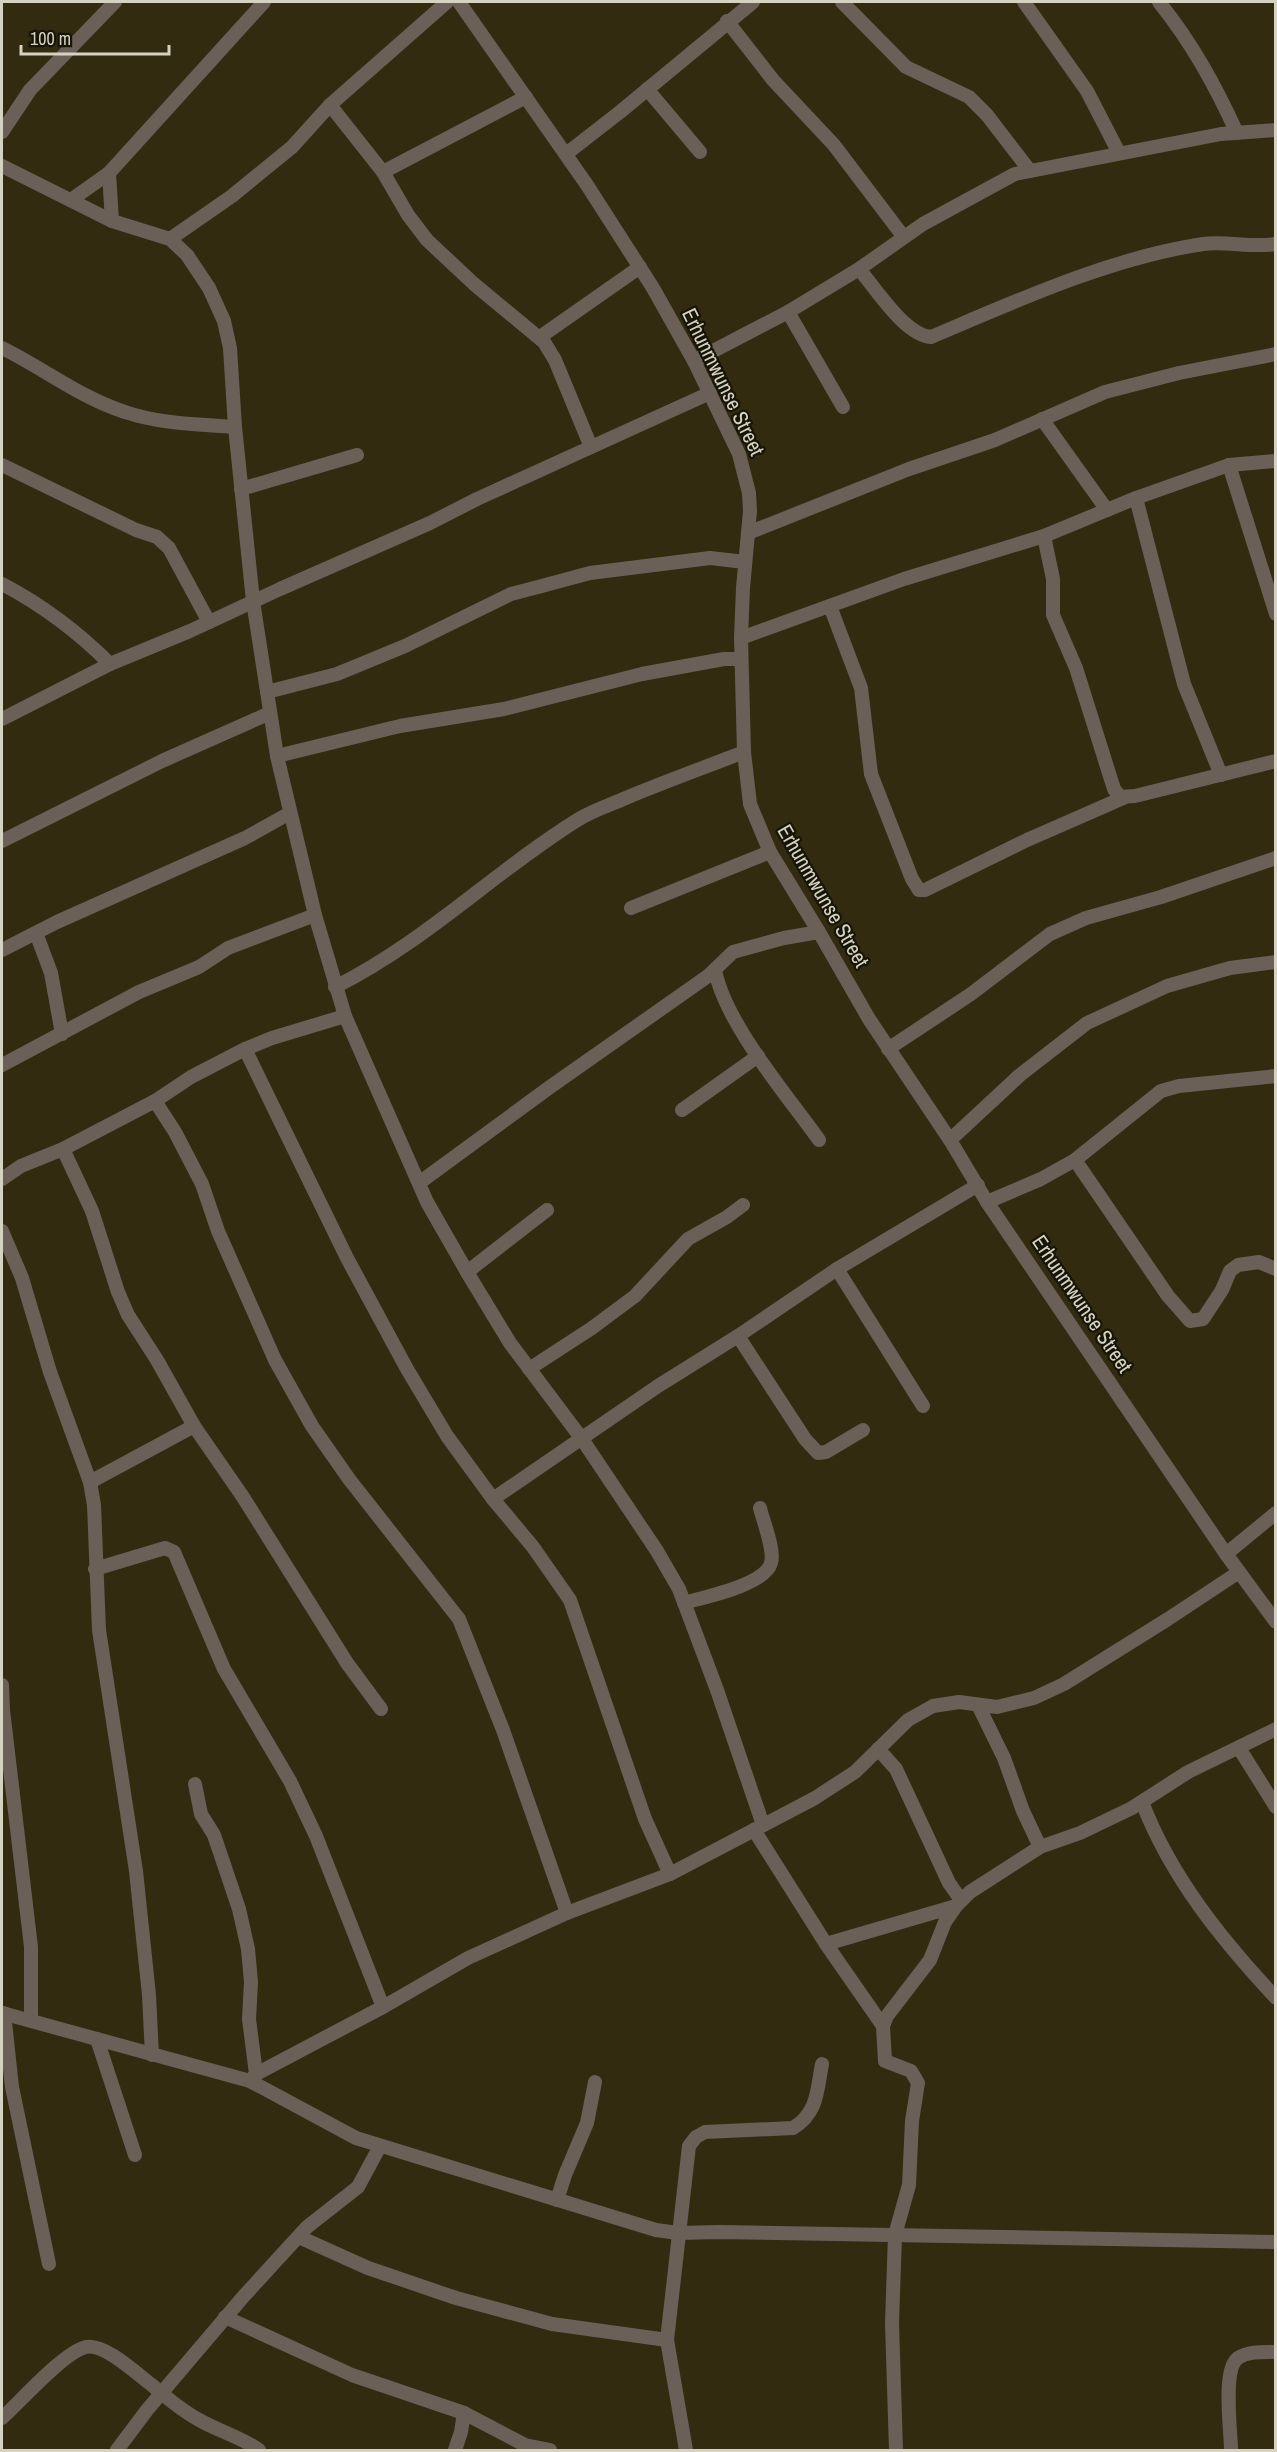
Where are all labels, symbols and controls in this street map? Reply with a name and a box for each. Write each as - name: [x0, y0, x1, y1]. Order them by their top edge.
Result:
- scale bar: [21, 18, 170, 56]
- text: 100 m: [30, 26, 71, 51]
- street label: Erhunmwunse Street: [675, 303, 772, 461]
- street label: Erhunmwunse Street: [771, 819, 876, 973]
- street label: Erhunmwunse Street: [1025, 1229, 1140, 1379]

